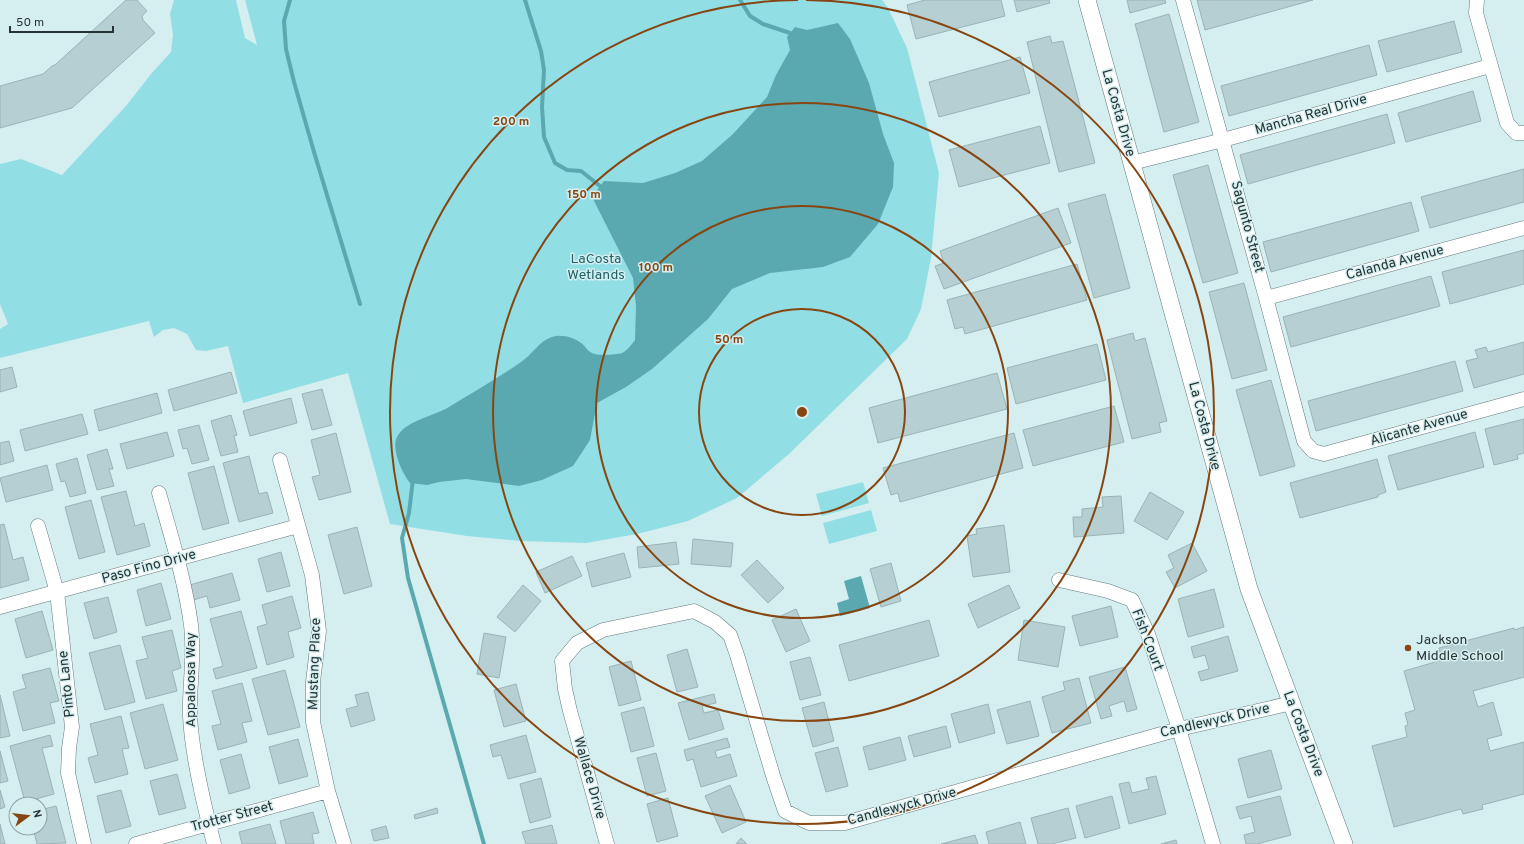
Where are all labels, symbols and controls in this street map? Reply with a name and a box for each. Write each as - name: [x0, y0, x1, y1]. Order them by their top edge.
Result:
- scale bar: [10, 8, 113, 34]
- text: 50 m: [16, 15, 44, 31]
- street label: La Costa Drive: [1097, 67, 1139, 159]
- street label: Mancha Real Drive: [1253, 91, 1369, 139]
- text: 200 m: [493, 114, 529, 130]
- street label: Sagunto Street: [1227, 179, 1267, 275]
- text: 150 m: [567, 187, 601, 203]
- street label: Calanda Avenue: [1344, 242, 1446, 284]
- park label: LaCosta Wetlands: [567, 251, 625, 284]
- text: 100 m: [639, 260, 673, 276]
- text: 50 m: [715, 332, 743, 348]
- street label: La Costa Drive: [1184, 380, 1224, 472]
- centre of rings: [795, 405, 809, 419]
- street label: Alicante Avenue: [1368, 406, 1470, 450]
- street label: Paso Fino Drive: [100, 546, 198, 588]
- street label: Fish Court: [1127, 607, 1167, 673]
- street label: Mustang Place: [305, 618, 325, 710]
- street label: Appaloosa Way: [183, 632, 200, 728]
- place label: Jackson Middle School: [1416, 632, 1504, 665]
- marker: Jackson Middle School: [1403, 643, 1413, 653]
- street label: Pinto Lane: [55, 650, 79, 718]
- street label: La Costa Drive: [1279, 689, 1327, 779]
- street label: Candlewyck Drive: [1159, 700, 1271, 742]
- street label: Wallace Drive: [569, 735, 609, 821]
- street label: Candlewyck Drive: [846, 784, 958, 830]
- north arrow: [8, 796, 48, 836]
- street label: Trotter Street: [189, 798, 275, 836]
- text: N: [29, 808, 44, 819]

